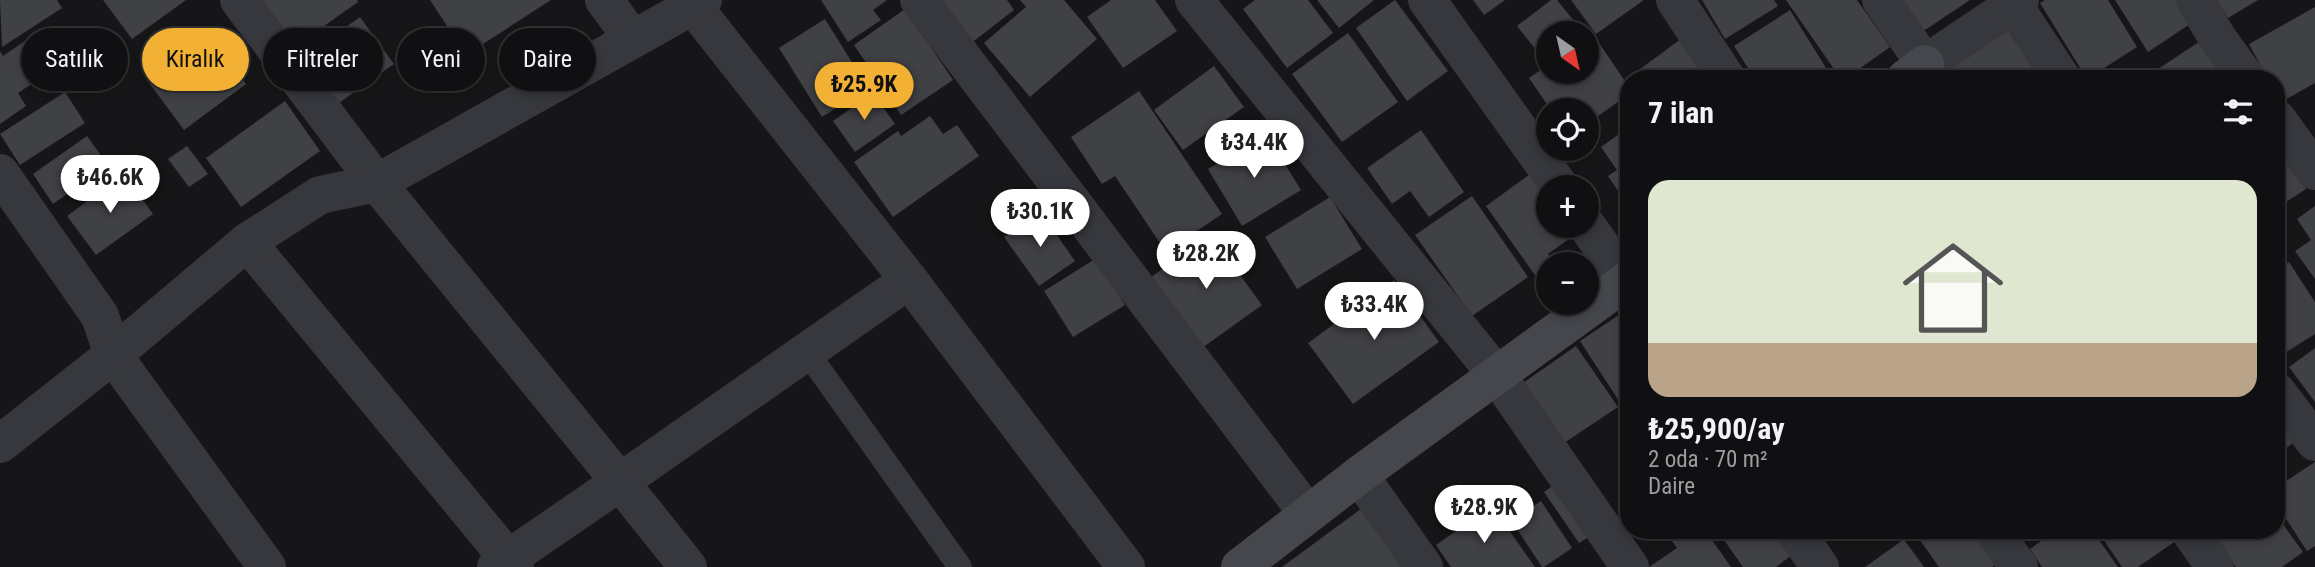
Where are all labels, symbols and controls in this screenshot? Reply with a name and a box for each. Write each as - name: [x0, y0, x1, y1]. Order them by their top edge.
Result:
- north arrow: [1536, 21, 1600, 84]
- map controls: [1536, 21, 1599, 315]
- chip: Satılık: [21, 28, 128, 91]
- chip: Kiralık: [142, 28, 249, 91]
- chip: Filtreler: [263, 28, 383, 91]
- chip: Yeni: [397, 28, 485, 91]
- chip: Daire: [499, 28, 596, 91]
- pin: ₺25.9K: [807, 62, 921, 122]
- text: ₺25.9K: [831, 71, 897, 98]
- icon: filters: [2219, 93, 2257, 131]
- text: 7 ilan: [1648, 95, 1714, 130]
- button: locate: [1536, 98, 1599, 161]
- pin: ₺34.4K: [1197, 120, 1311, 180]
- text: ₺34.4K: [1221, 129, 1287, 156]
- pin: ₺46.6K: [53, 156, 167, 215]
- text: ₺46.6K: [77, 164, 143, 191]
- button: +: [1536, 175, 1599, 238]
- pin: ₺30.1K: [983, 190, 1097, 249]
- text: ₺30.1K: [1007, 198, 1073, 225]
- icon: home: [1890, 225, 2016, 351]
- pin: ₺28.2K: [1149, 232, 1263, 291]
- text: ₺28.2K: [1173, 240, 1239, 267]
- button: −: [1536, 252, 1599, 315]
- pin: ₺33.4K: [1317, 282, 1431, 342]
- text: ₺33.4K: [1341, 291, 1407, 318]
- text: ₺25,900/ay: [1648, 411, 1785, 446]
- text: 2 oda · 70 m²: [1648, 446, 1768, 473]
- text: Daire: [1648, 473, 1695, 500]
- pin: ₺28.9K: [1427, 486, 1541, 545]
- text: ₺28.9K: [1451, 494, 1517, 521]

